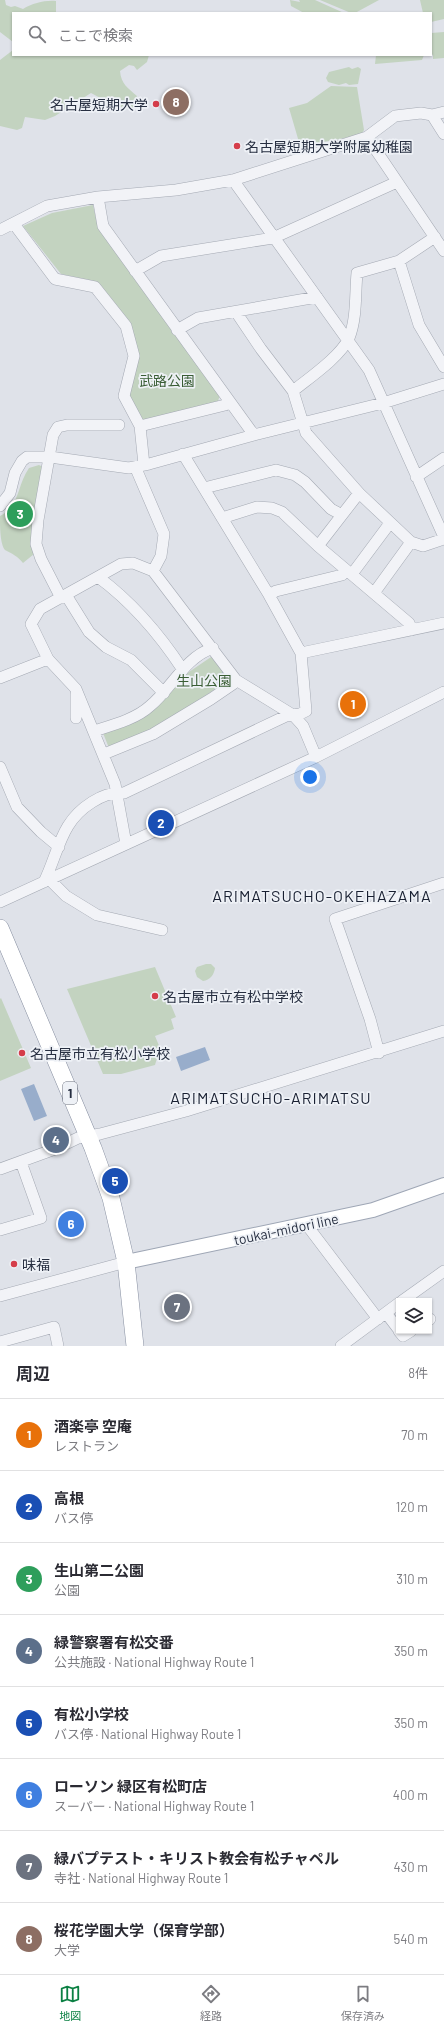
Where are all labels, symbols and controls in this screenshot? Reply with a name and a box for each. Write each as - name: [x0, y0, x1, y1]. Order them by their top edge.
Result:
- search box: [12, 12, 432, 56]
- icon: search: [26, 23, 48, 45]
- text: ここで検索: [58, 26, 133, 44]
- pin: 8: [163, 87, 189, 117]
- place label: 名古屋短期大学: [50, 96, 148, 113]
- marker: 名古屋短期大学: [151, 99, 161, 109]
- place label: 名古屋短期大学附属幼稚園: [245, 138, 413, 155]
- marker: 名古屋短期大学附属幼稚園: [232, 141, 242, 151]
- park label: 武路公園: [139, 372, 195, 389]
- pin: 3: [7, 499, 33, 529]
- park label: 生山公園: [176, 672, 232, 689]
- pin: 1: [340, 689, 366, 719]
- your location: [300, 767, 320, 787]
- pin: 2: [148, 808, 174, 838]
- district label: ARIMATSUCHO-OKEHAZAMA: [212, 886, 432, 905]
- place label: 名古屋市立有松中学校: [163, 988, 303, 1005]
- marker: 名古屋市立有松中学校: [150, 991, 160, 1001]
- place label: 名古屋市立有松小学校: [30, 1045, 170, 1062]
- marker: 名古屋市立有松小学校: [17, 1048, 27, 1058]
- road number: 1: [63, 1082, 77, 1104]
- district label: ARIMATSUCHO-ARIMATSU: [170, 1088, 372, 1107]
- pin: 4: [43, 1125, 69, 1155]
- pin: 5: [102, 1166, 128, 1196]
- pin: 6: [58, 1209, 84, 1239]
- street label: toukai-midori line: [232, 1210, 340, 1248]
- place label: 味福: [22, 1256, 50, 1273]
- marker: 味福: [9, 1259, 19, 1269]
- pin: 7: [164, 1292, 190, 1322]
- map controls: [396, 1298, 432, 1334]
- button: layers: [396, 1298, 432, 1334]
- text: 周辺: [16, 1363, 50, 1383]
- text: 8件: [408, 1365, 428, 1381]
- text: 酒楽亭 空庵: [54, 1417, 132, 1435]
- text: 1: [27, 1427, 31, 1443]
- text: 70 m: [401, 1427, 428, 1443]
- text: レストラン: [54, 1438, 119, 1454]
- text: 高根: [54, 1489, 84, 1507]
- text: 2: [25, 1499, 33, 1515]
- text: 120 m: [396, 1499, 428, 1515]
- text: バス停: [54, 1510, 93, 1526]
- text: 生山第二公園: [54, 1561, 144, 1579]
- text: 3: [25, 1571, 33, 1587]
- text: 310 m: [396, 1571, 428, 1587]
- text: 公園: [54, 1582, 80, 1598]
- text: 緑警察署有松交番: [54, 1633, 174, 1651]
- text: 4: [25, 1643, 33, 1659]
- text: 350 m: [394, 1643, 428, 1659]
- text: 公共施設 · National Highway Route 1: [54, 1654, 254, 1670]
- text: 有松小学校: [54, 1705, 129, 1723]
- text: 5: [25, 1715, 33, 1731]
- text: 350 m: [394, 1715, 428, 1731]
- text: バス停 · National Highway Route 1: [54, 1726, 241, 1742]
- text: ローソン 緑区有松町店: [54, 1777, 207, 1795]
- text: 6: [26, 1787, 32, 1803]
- text: 400 m: [393, 1787, 428, 1803]
- text: スーパー · National Highway Route 1: [54, 1798, 254, 1814]
- text: 緑バプテスト・キリスト教会有松チャペル: [54, 1849, 339, 1867]
- text: 7: [26, 1859, 32, 1875]
- text: 430 m: [393, 1859, 428, 1875]
- text: 寺社 · National Highway Route 1: [54, 1870, 228, 1886]
- text: 桜花学園大学（保育学部）: [54, 1921, 234, 1939]
- text: 8: [25, 1931, 33, 1947]
- text: 540 m: [393, 1931, 428, 1947]
- text: 大学: [54, 1942, 80, 1958]
- tab: 地図: [59, 1983, 81, 2023]
- tab: 経路: [200, 1983, 222, 2023]
- tab: 保存済み: [341, 1983, 385, 2023]

